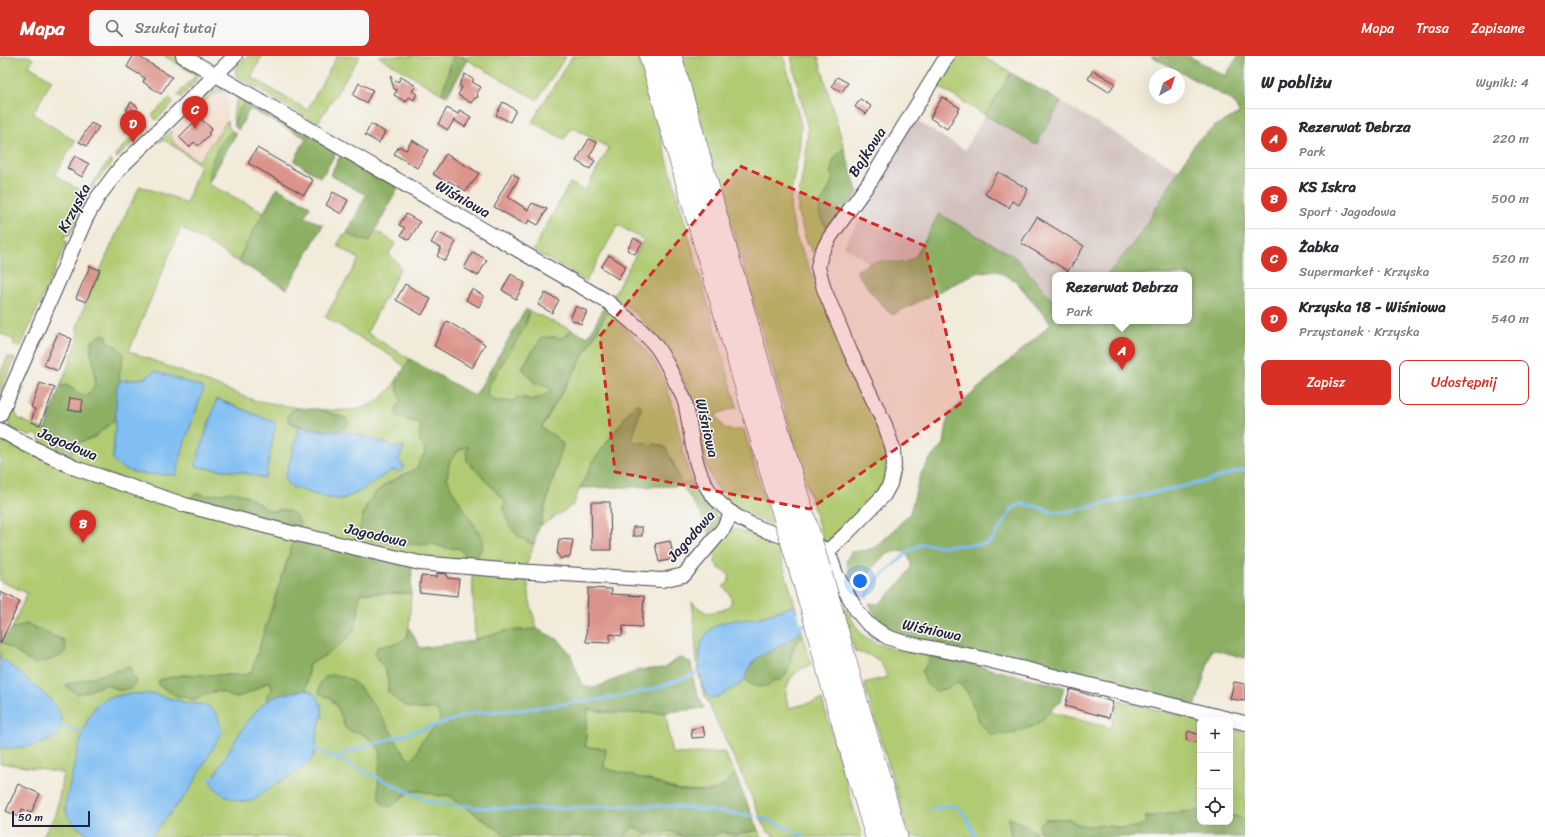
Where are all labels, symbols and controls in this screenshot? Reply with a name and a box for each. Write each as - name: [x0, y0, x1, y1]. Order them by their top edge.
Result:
- search box: [89, 10, 369, 46]
- text: Mapa: [20, 12, 65, 45]
- text: Szukaj tutaj: [135, 15, 216, 41]
- text: Mapa: [1361, 16, 1394, 41]
- text: Trasa: [1416, 16, 1449, 41]
- text: Zapisane: [1471, 16, 1525, 41]
- icon: search: [103, 17, 125, 39]
- text: W pobliżu: [1261, 67, 1332, 97]
- north arrow: [1149, 68, 1185, 104]
- text: Wyniki: 4: [1476, 71, 1529, 94]
- pin: C: [182, 96, 208, 129]
- pin: D: [120, 110, 146, 143]
- text: Rezerwat Debrza: [1299, 114, 1411, 140]
- street label: Bajkowa: [841, 121, 893, 182]
- text: A: [1270, 127, 1278, 150]
- text: 220 m: [1492, 127, 1529, 150]
- text: Park: [1299, 140, 1326, 163]
- street label: Wiśniowa: [430, 173, 496, 226]
- text: KS Iskra: [1299, 174, 1356, 200]
- street label: Krzyska: [50, 178, 98, 237]
- text: B: [1270, 187, 1278, 210]
- text: 500 m: [1491, 187, 1529, 210]
- text: Sport · Jagodowa: [1299, 200, 1396, 223]
- text: Żabka: [1299, 234, 1338, 260]
- text: C: [1270, 247, 1278, 270]
- text: 520 m: [1492, 247, 1529, 270]
- text: Supermarket · Krzyska: [1299, 260, 1429, 283]
- popup: [1052, 272, 1192, 324]
- text: Rezerwat Debrza: [1066, 274, 1178, 300]
- text: Krzyska 18 - Wiśniowa: [1299, 294, 1446, 320]
- text: Park: [1066, 300, 1093, 323]
- text: D: [1270, 307, 1278, 330]
- text: 540 m: [1491, 307, 1529, 330]
- text: Przystanek · Krzyska: [1299, 320, 1420, 343]
- pin: A: [1109, 337, 1135, 370]
- button: Zapisz: [1261, 360, 1391, 405]
- button: Udostępnij: [1399, 360, 1529, 405]
- street label: Wiśniowa: [688, 396, 727, 461]
- street label: Jagodowa: [33, 419, 102, 468]
- street label: Jagodowa: [660, 504, 722, 569]
- pin: B: [70, 510, 96, 543]
- street label: Jagodowa: [341, 515, 410, 555]
- your location: [850, 571, 870, 591]
- street label: Wiśniowa: [900, 611, 965, 649]
- map controls: [1197, 717, 1233, 825]
- button: +: [1197, 717, 1233, 753]
- button: −: [1197, 753, 1233, 789]
- button: locate: [1197, 789, 1233, 825]
- text: 50 m: [18, 808, 43, 827]
- scale bar: [12, 809, 90, 828]

